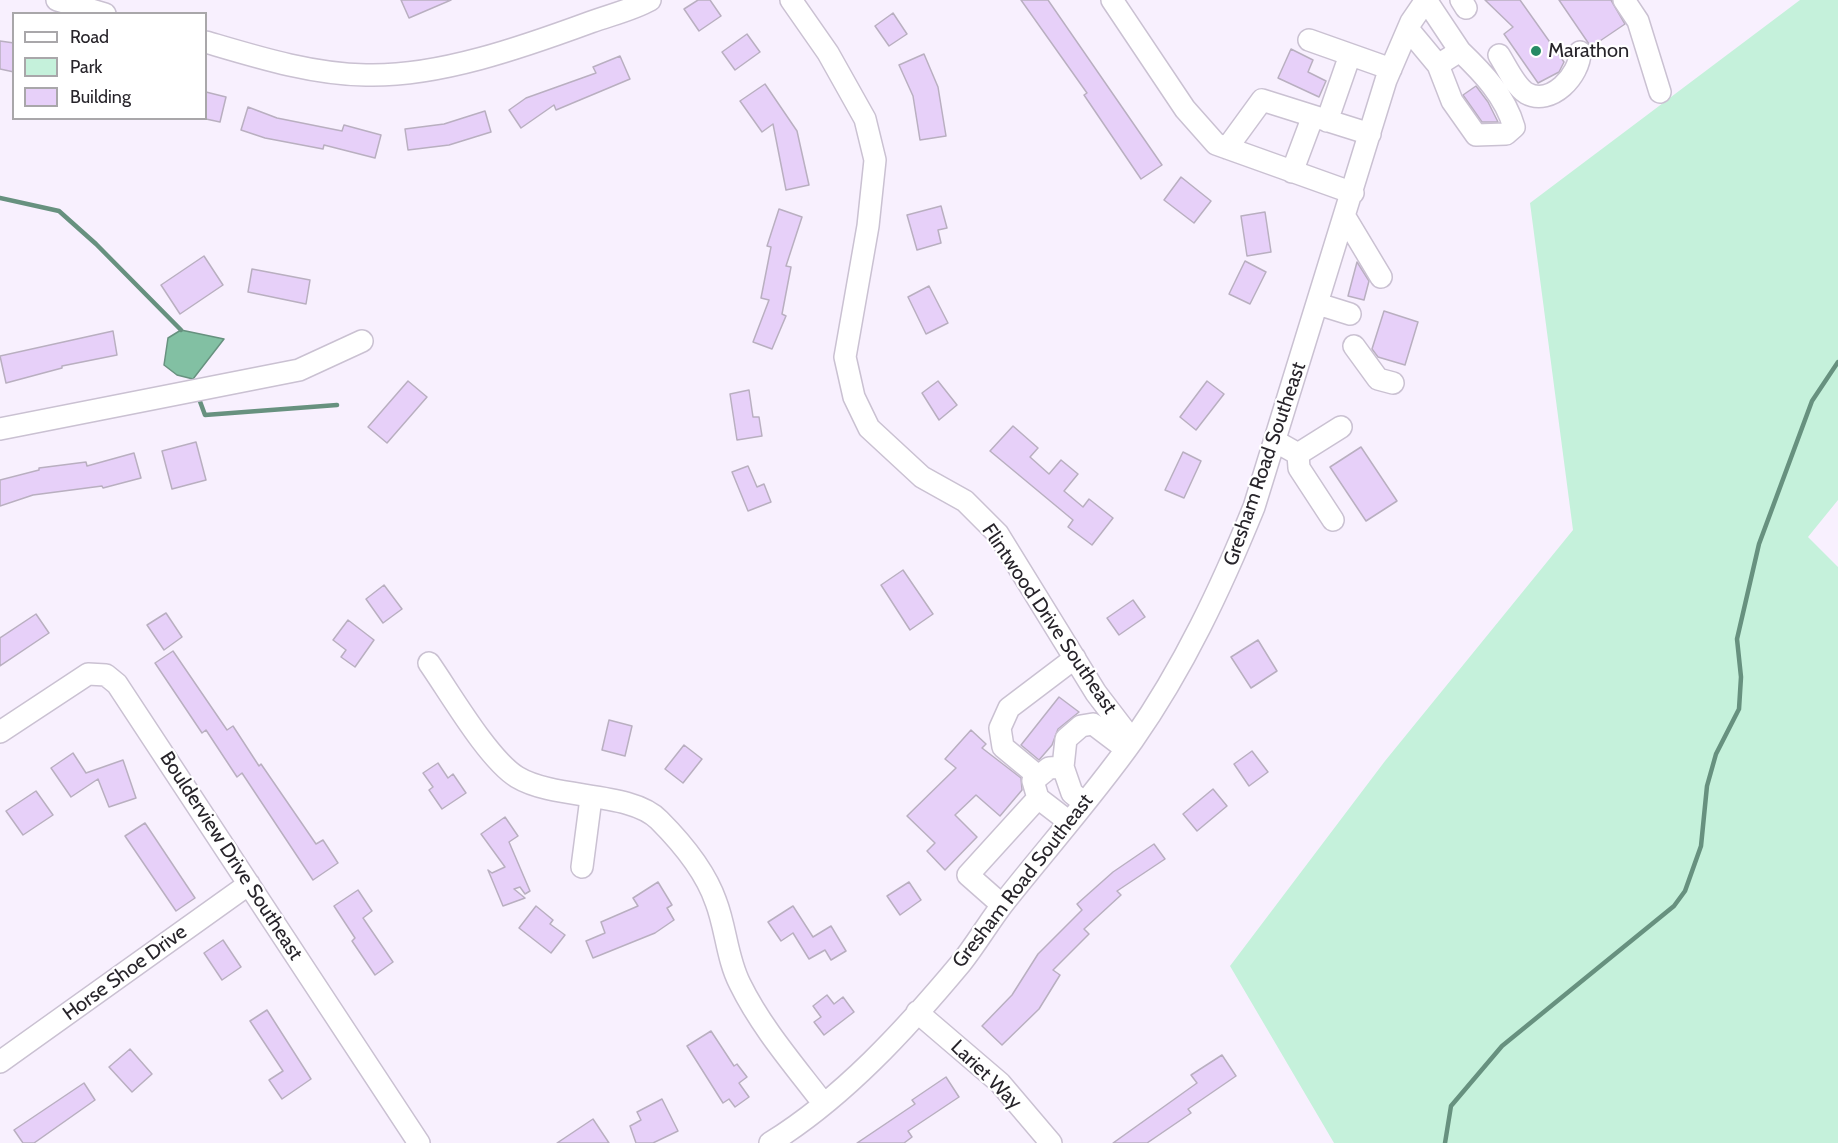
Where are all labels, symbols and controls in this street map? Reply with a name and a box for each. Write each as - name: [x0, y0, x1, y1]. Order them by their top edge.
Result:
- legend: [12, 12, 207, 120]
- text: Road: [70, 26, 109, 48]
- place label: Marathon: [1548, 39, 1629, 63]
- marker: Marathon: [1529, 44, 1543, 58]
- text: Park: [70, 56, 102, 78]
- text: Building: [70, 86, 131, 108]
- street label: Gresham Road Southeast: [1219, 359, 1311, 569]
- street label: Flintwood Drive Southeast: [976, 519, 1122, 719]
- street label: Boulderview Drive Southeast: [154, 747, 308, 965]
- street label: Gresham Road Southeast: [948, 789, 1098, 973]
- street label: Horse Shoe Drive: [58, 920, 192, 1026]
- street label: Lariet Way: [946, 1035, 1026, 1115]

